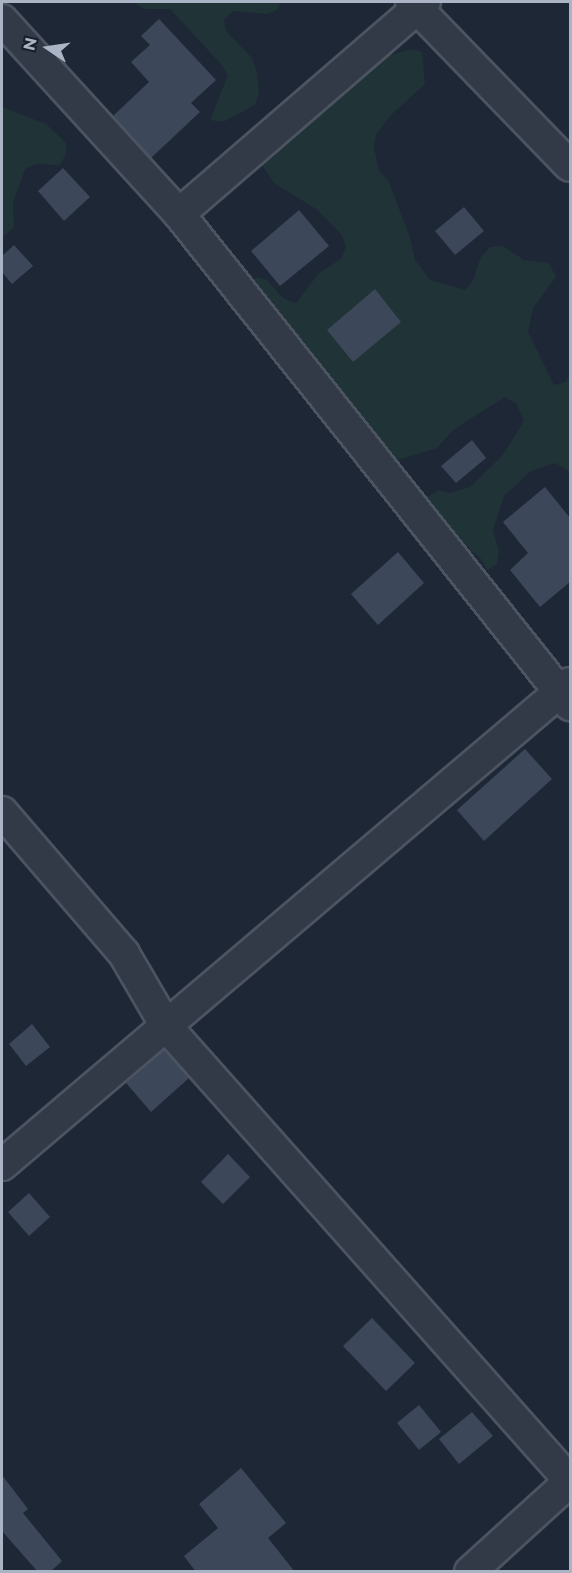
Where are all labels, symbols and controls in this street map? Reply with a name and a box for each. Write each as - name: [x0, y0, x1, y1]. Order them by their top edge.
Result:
- north arrow: [18, 18, 78, 78]
- text: N: [19, 35, 41, 52]

